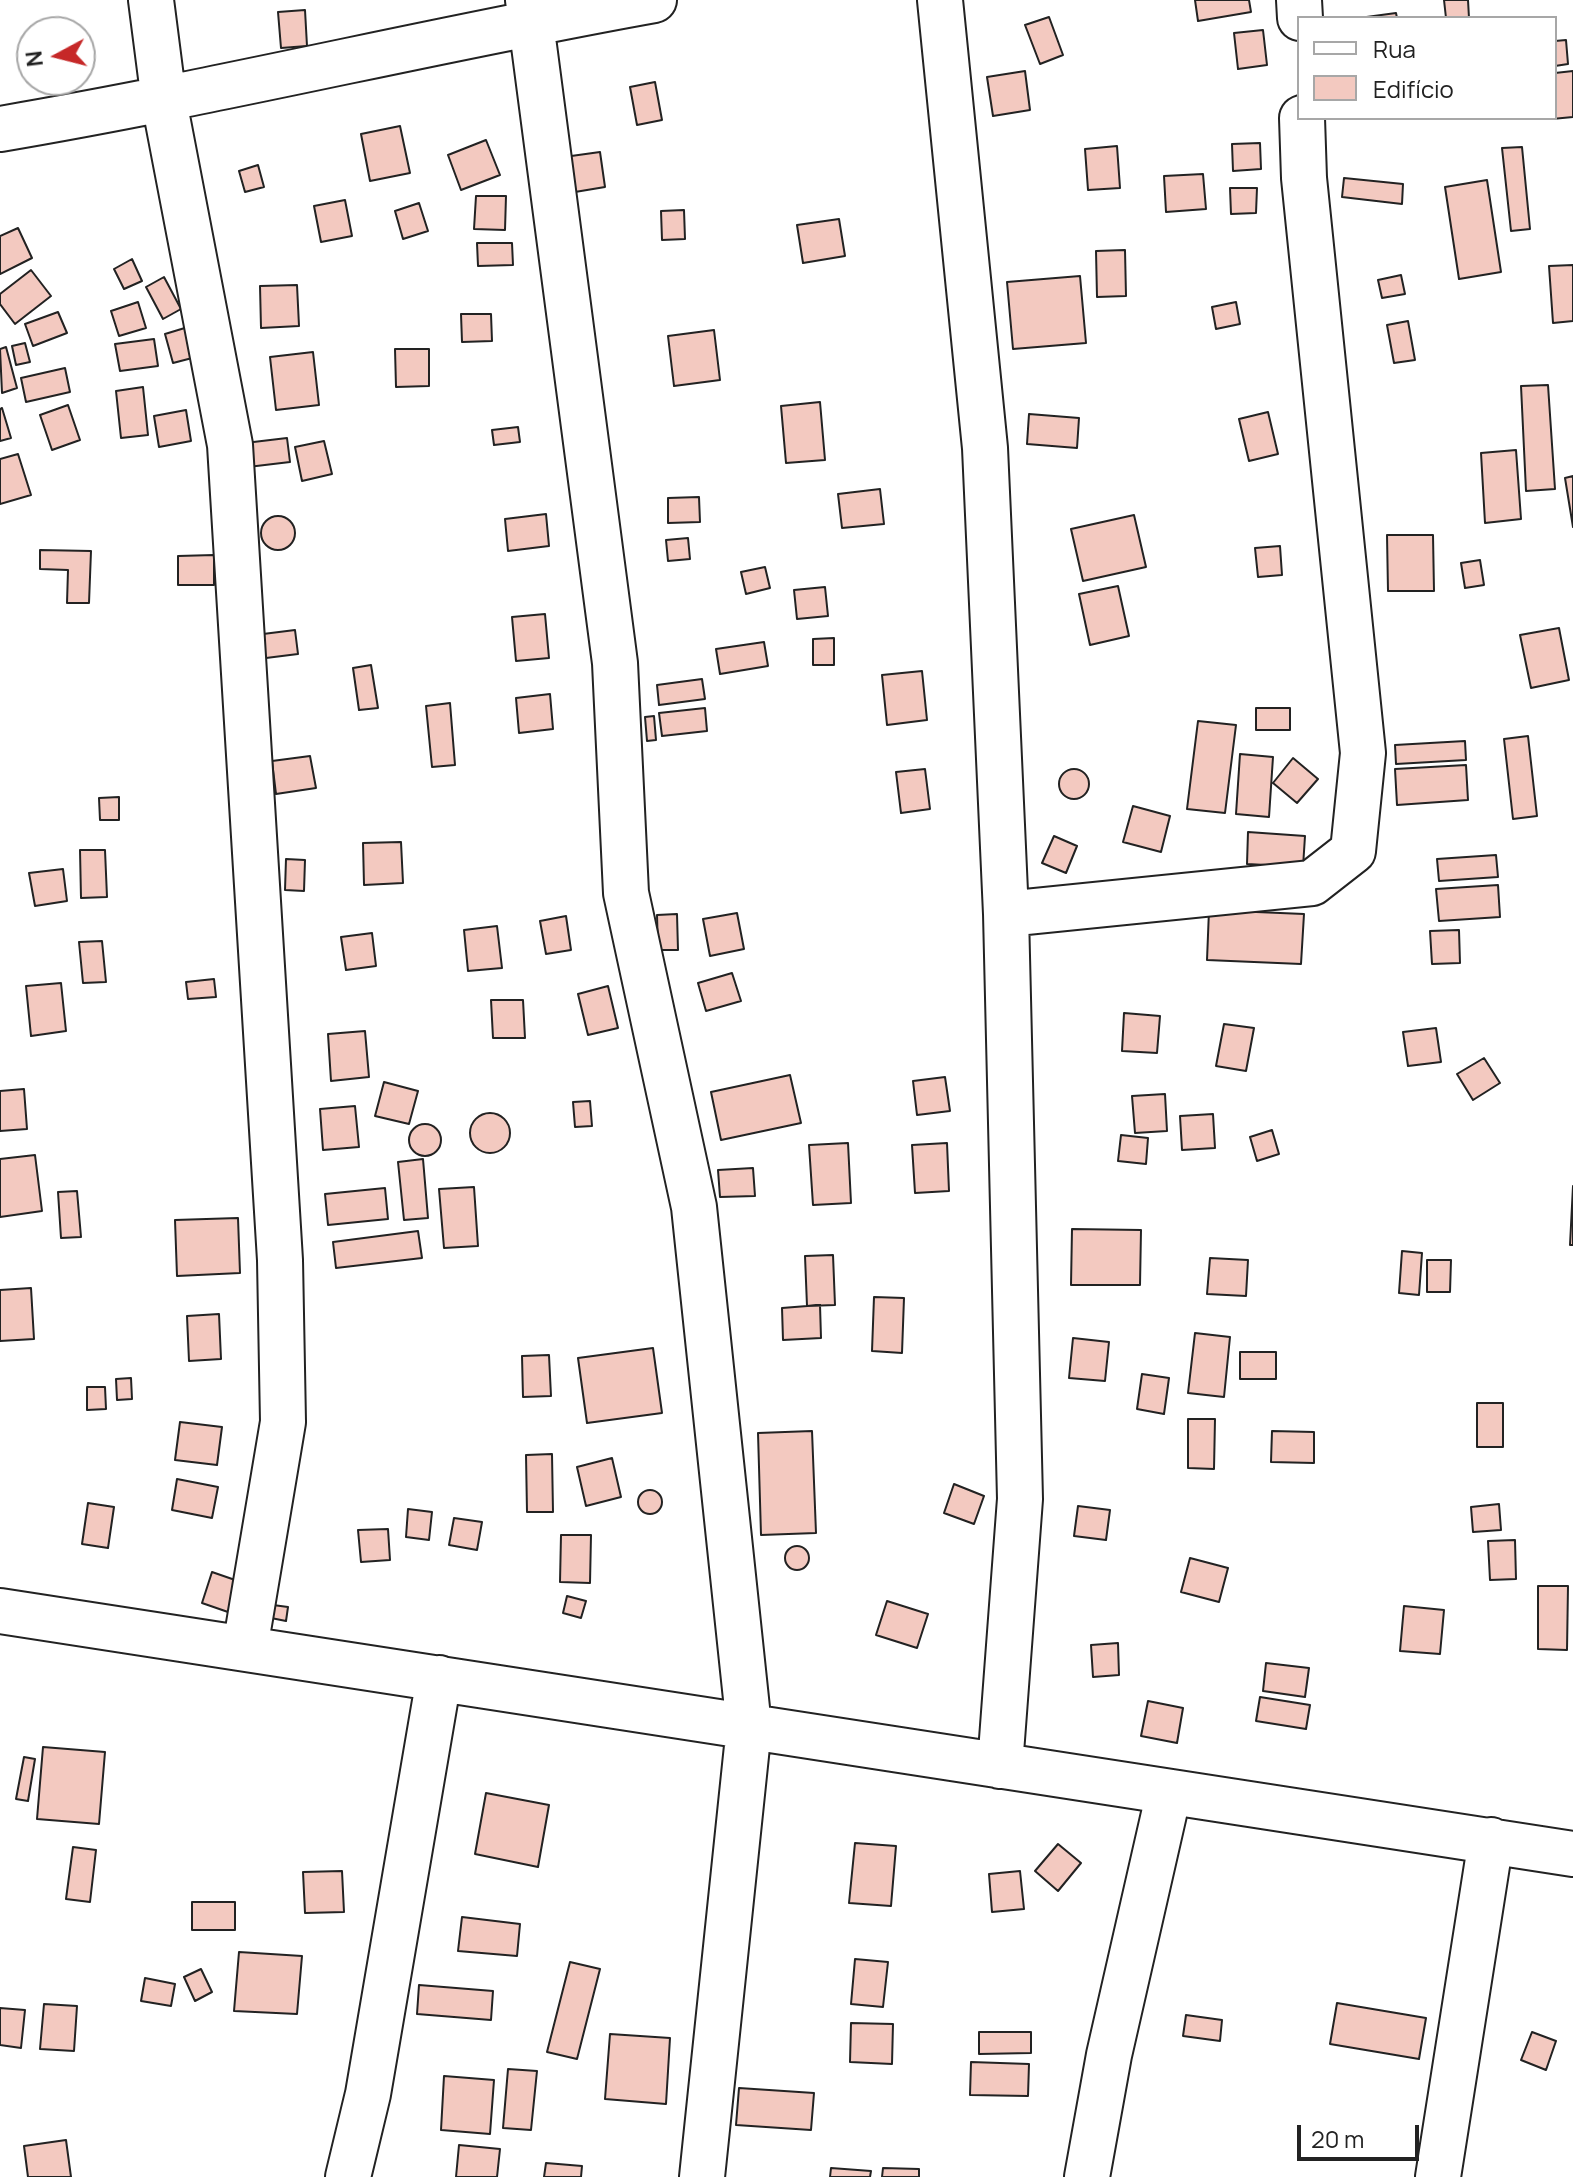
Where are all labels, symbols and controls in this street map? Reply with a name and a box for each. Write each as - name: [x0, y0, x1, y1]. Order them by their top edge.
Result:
- north arrow: [16, 16, 96, 96]
- legend: [1297, 16, 1557, 120]
- text: Rua: [1373, 32, 1416, 65]
- text: N: [18, 49, 50, 68]
- text: Edifício: [1373, 72, 1454, 105]
- scale bar: [1301, 2109, 1423, 2159]
- text: 20 m: [1311, 2122, 1364, 2155]

